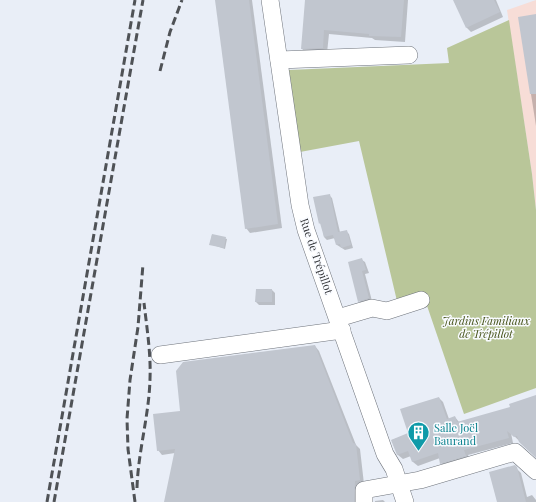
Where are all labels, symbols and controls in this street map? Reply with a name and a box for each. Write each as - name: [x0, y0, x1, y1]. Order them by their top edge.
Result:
- street label: Rue de Trépillot: [297, 216, 337, 296]
- park label: Jardins Familiaux de Trépillot: [442, 313, 530, 341]
- building icon: Salle Joël Baurand: [406, 420, 432, 453]
- place label: Salle Joël Baurand: [434, 420, 478, 448]

